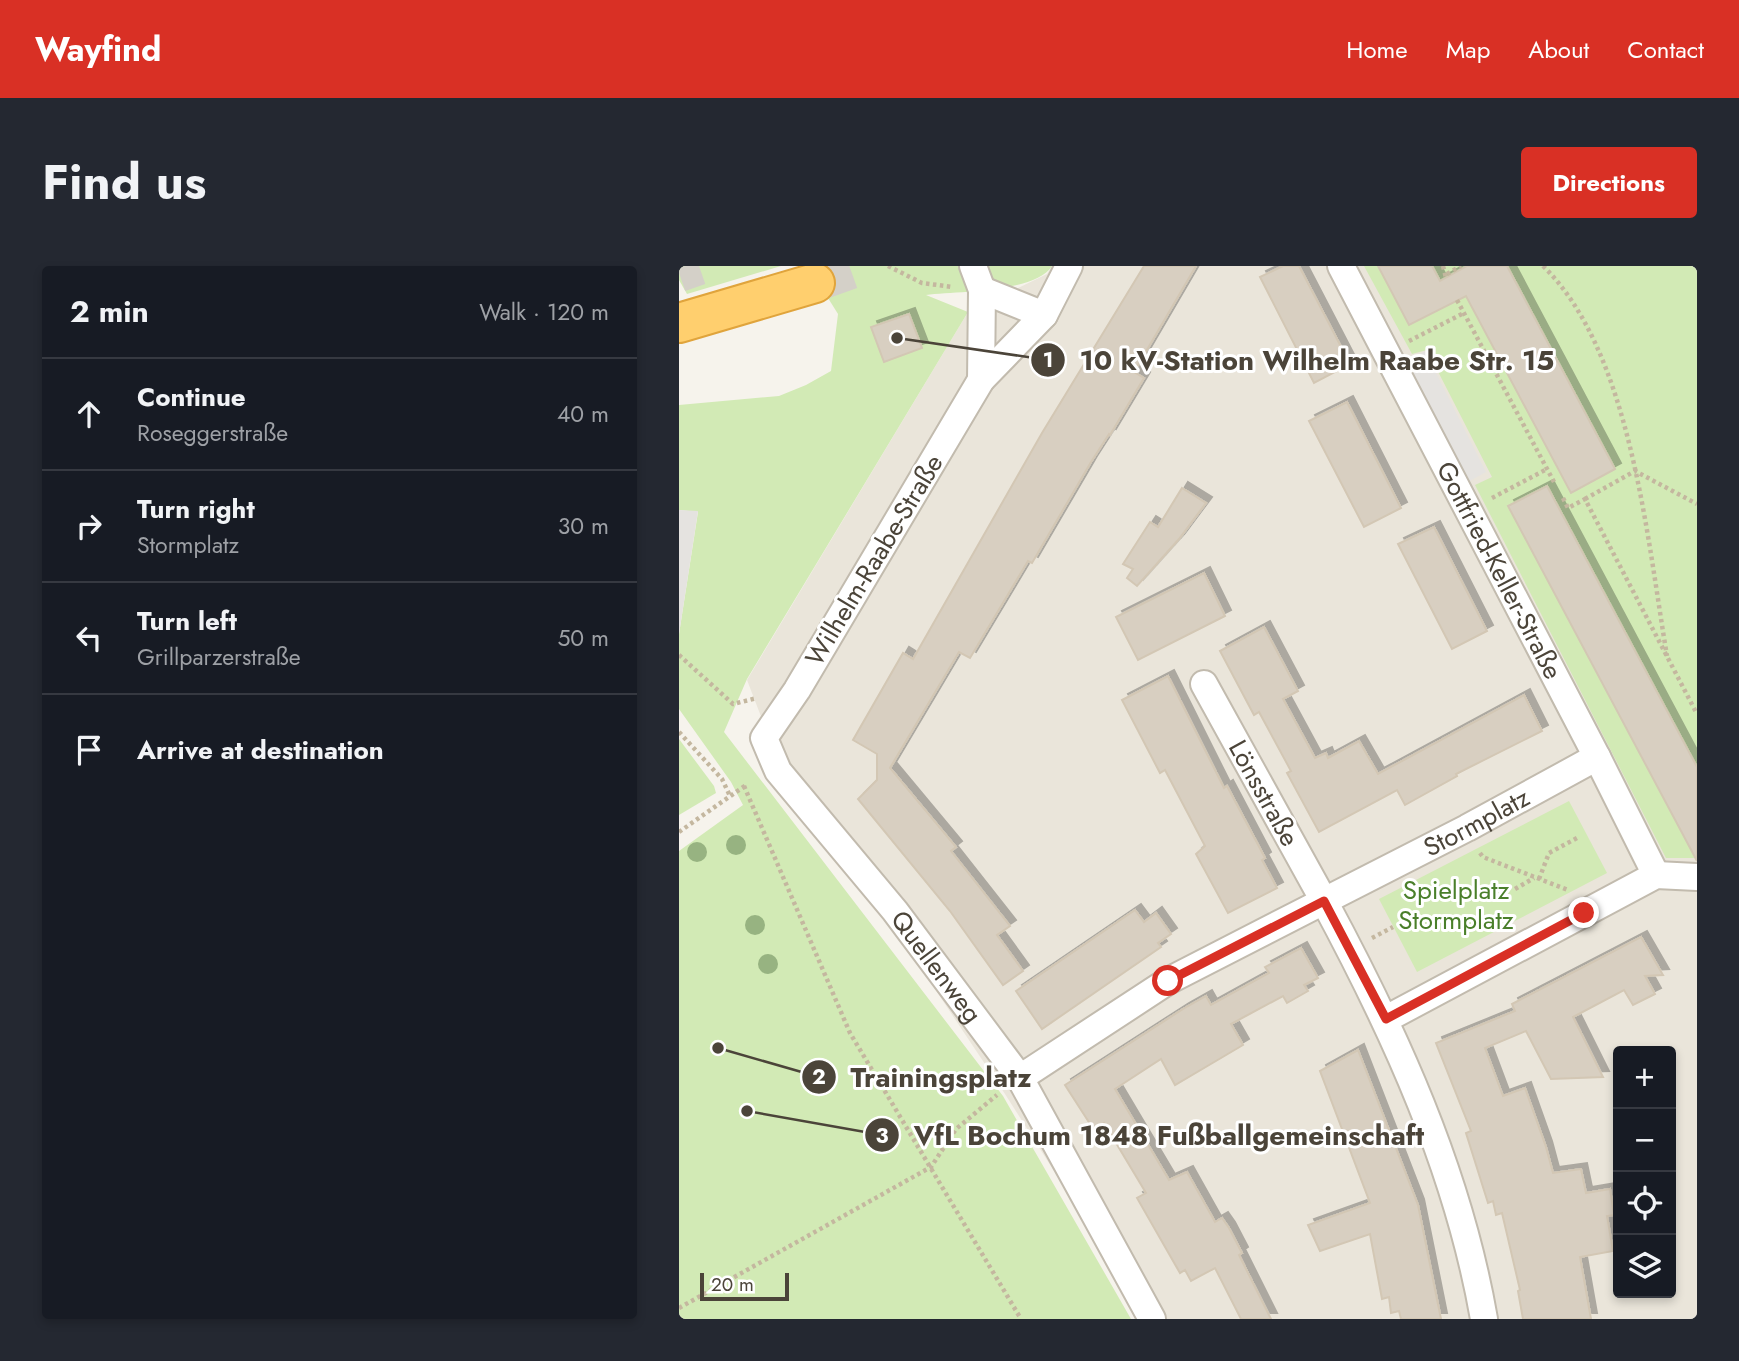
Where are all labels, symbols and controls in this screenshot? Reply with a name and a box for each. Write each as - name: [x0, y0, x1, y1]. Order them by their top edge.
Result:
- text: Wayfind: [35, 26, 161, 73]
- text: Home: [1346, 32, 1408, 67]
- text: Map: [1446, 32, 1490, 67]
- text: About: [1528, 32, 1589, 67]
- text: Contact: [1627, 32, 1704, 67]
- text: Find us: [42, 147, 206, 217]
- button: Directions: [1521, 147, 1697, 218]
- text: 2 min: [70, 290, 149, 333]
- text: Walk · 120 m: [479, 295, 609, 329]
- callout: 10 kV-Station Wilhelm Raabe Str. 15: [1031, 336, 1568, 385]
- text: 10 kV-Station Wilhelm Raabe Str. 15: [1080, 340, 1554, 381]
- text: 1: [1043, 345, 1053, 375]
- text: Continue: [137, 378, 246, 416]
- icon: ahead: [70, 395, 108, 433]
- text: 40 m: [557, 397, 609, 431]
- text: Roseggerstraße: [137, 416, 288, 450]
- street label: Wilhelm-Raabe-Straße: [796, 447, 952, 673]
- street label: Gottfried-Keller-Straße: [1427, 455, 1572, 686]
- text: Turn right: [137, 490, 255, 528]
- icon: right: [70, 507, 108, 545]
- text: 30 m: [558, 509, 609, 543]
- text: Stormplatz: [137, 528, 239, 562]
- text: Turn left: [137, 602, 237, 640]
- icon: left: [70, 619, 108, 657]
- text: 50 m: [557, 621, 609, 655]
- text: Grillparzerstraße: [137, 640, 301, 674]
- icon: arrive: [70, 731, 108, 769]
- text: Arrive at destination: [137, 731, 384, 769]
- street label: Lönsstraße: [1219, 733, 1309, 853]
- street label: Stormplatz: [1417, 778, 1536, 866]
- park label: Spielplatz Stormplatz: [1398, 871, 1514, 939]
- route end: [1568, 897, 1599, 928]
- street label: Quellenweg: [882, 902, 991, 1031]
- route start: [1152, 965, 1183, 996]
- map controls: [1613, 1046, 1676, 1298]
- button: +: [1613, 1046, 1676, 1109]
- callout: Trainingsplatz: [802, 1052, 1046, 1101]
- text: Trainingsplatz: [850, 1057, 1032, 1098]
- text: 2: [812, 1062, 826, 1092]
- button: −: [1613, 1109, 1676, 1172]
- callout: VfL Bochum 1848 Fußballgemeinschaft: [864, 1111, 1438, 1160]
- text: VfL Bochum 1848 Fußballgemeinschaft: [913, 1115, 1424, 1156]
- text: 3: [875, 1121, 889, 1151]
- button: locate: [1613, 1172, 1676, 1235]
- button: layers: [1613, 1235, 1676, 1298]
- scale bar: [700, 1270, 789, 1302]
- text: 20 m: [711, 1271, 754, 1298]

